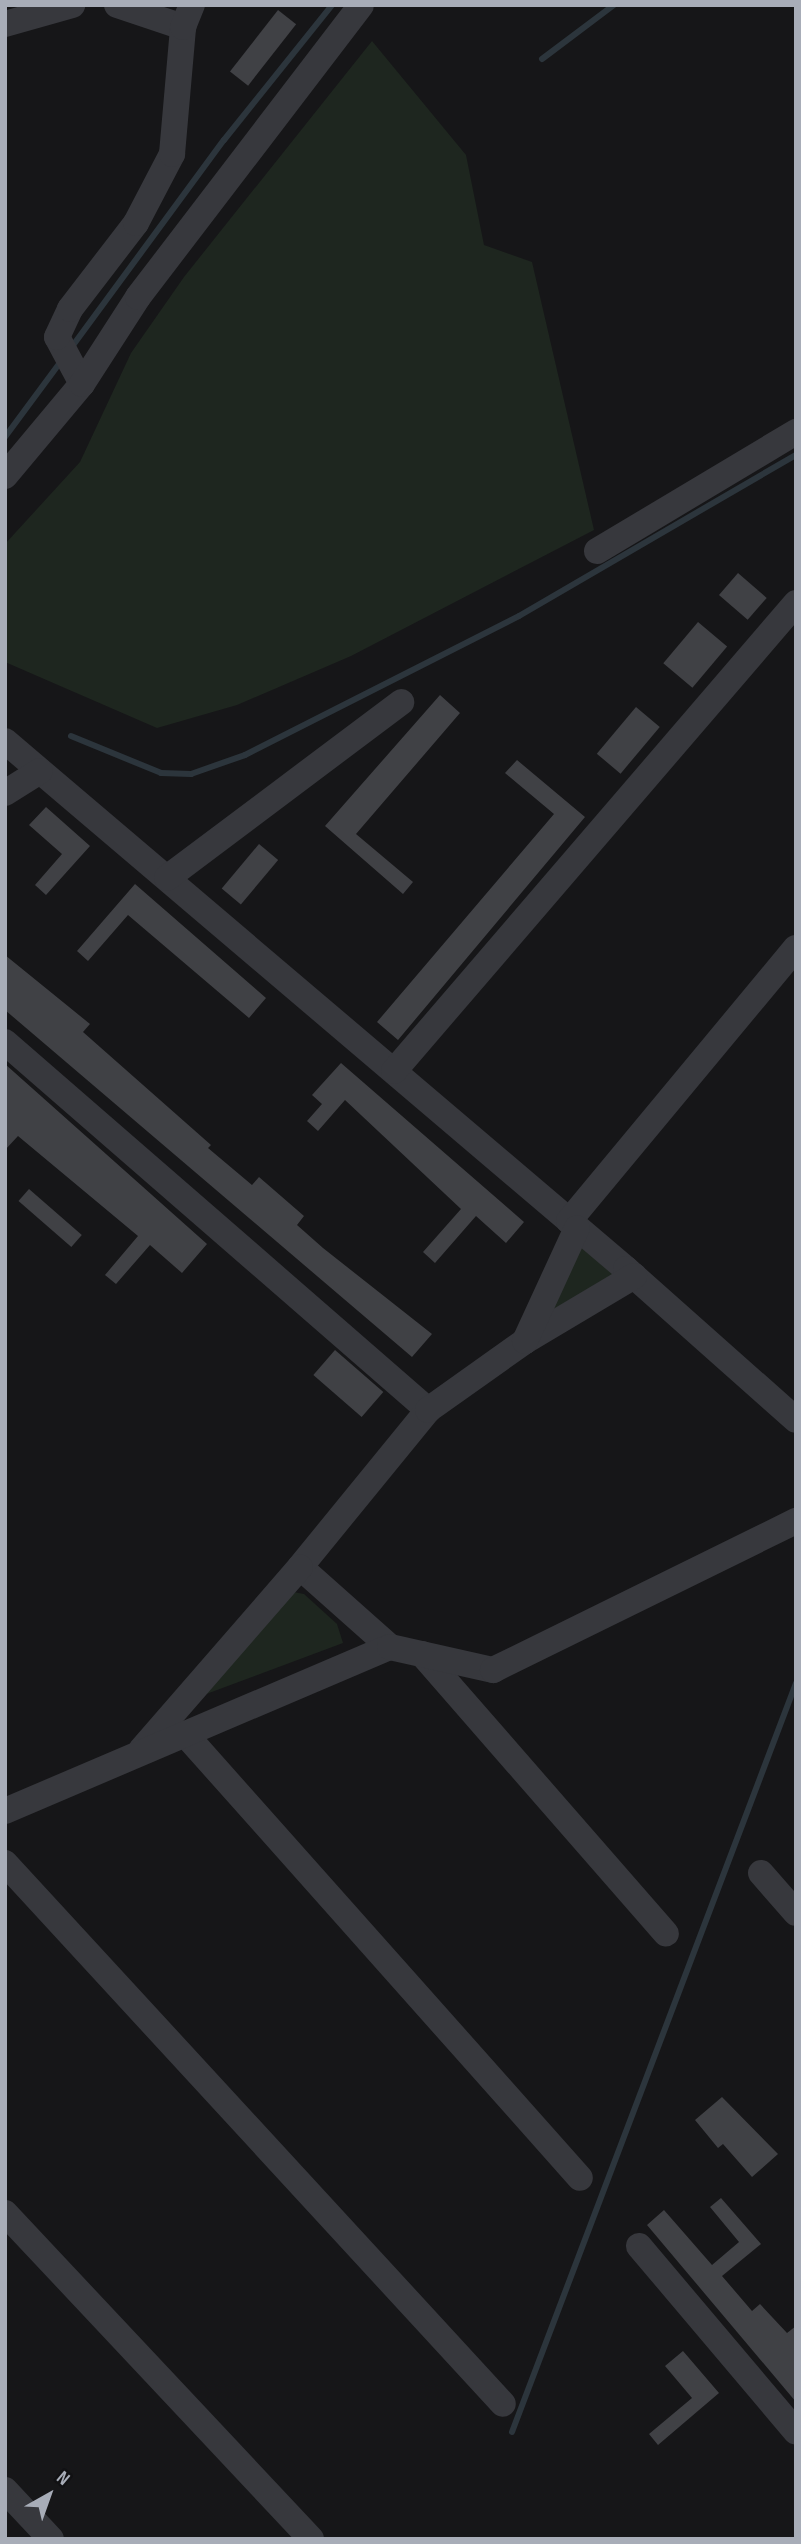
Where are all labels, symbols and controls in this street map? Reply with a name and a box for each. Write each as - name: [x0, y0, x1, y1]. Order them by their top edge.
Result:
- north arrow: [14, 2460, 84, 2530]
- text: N: [52, 2466, 74, 2491]

